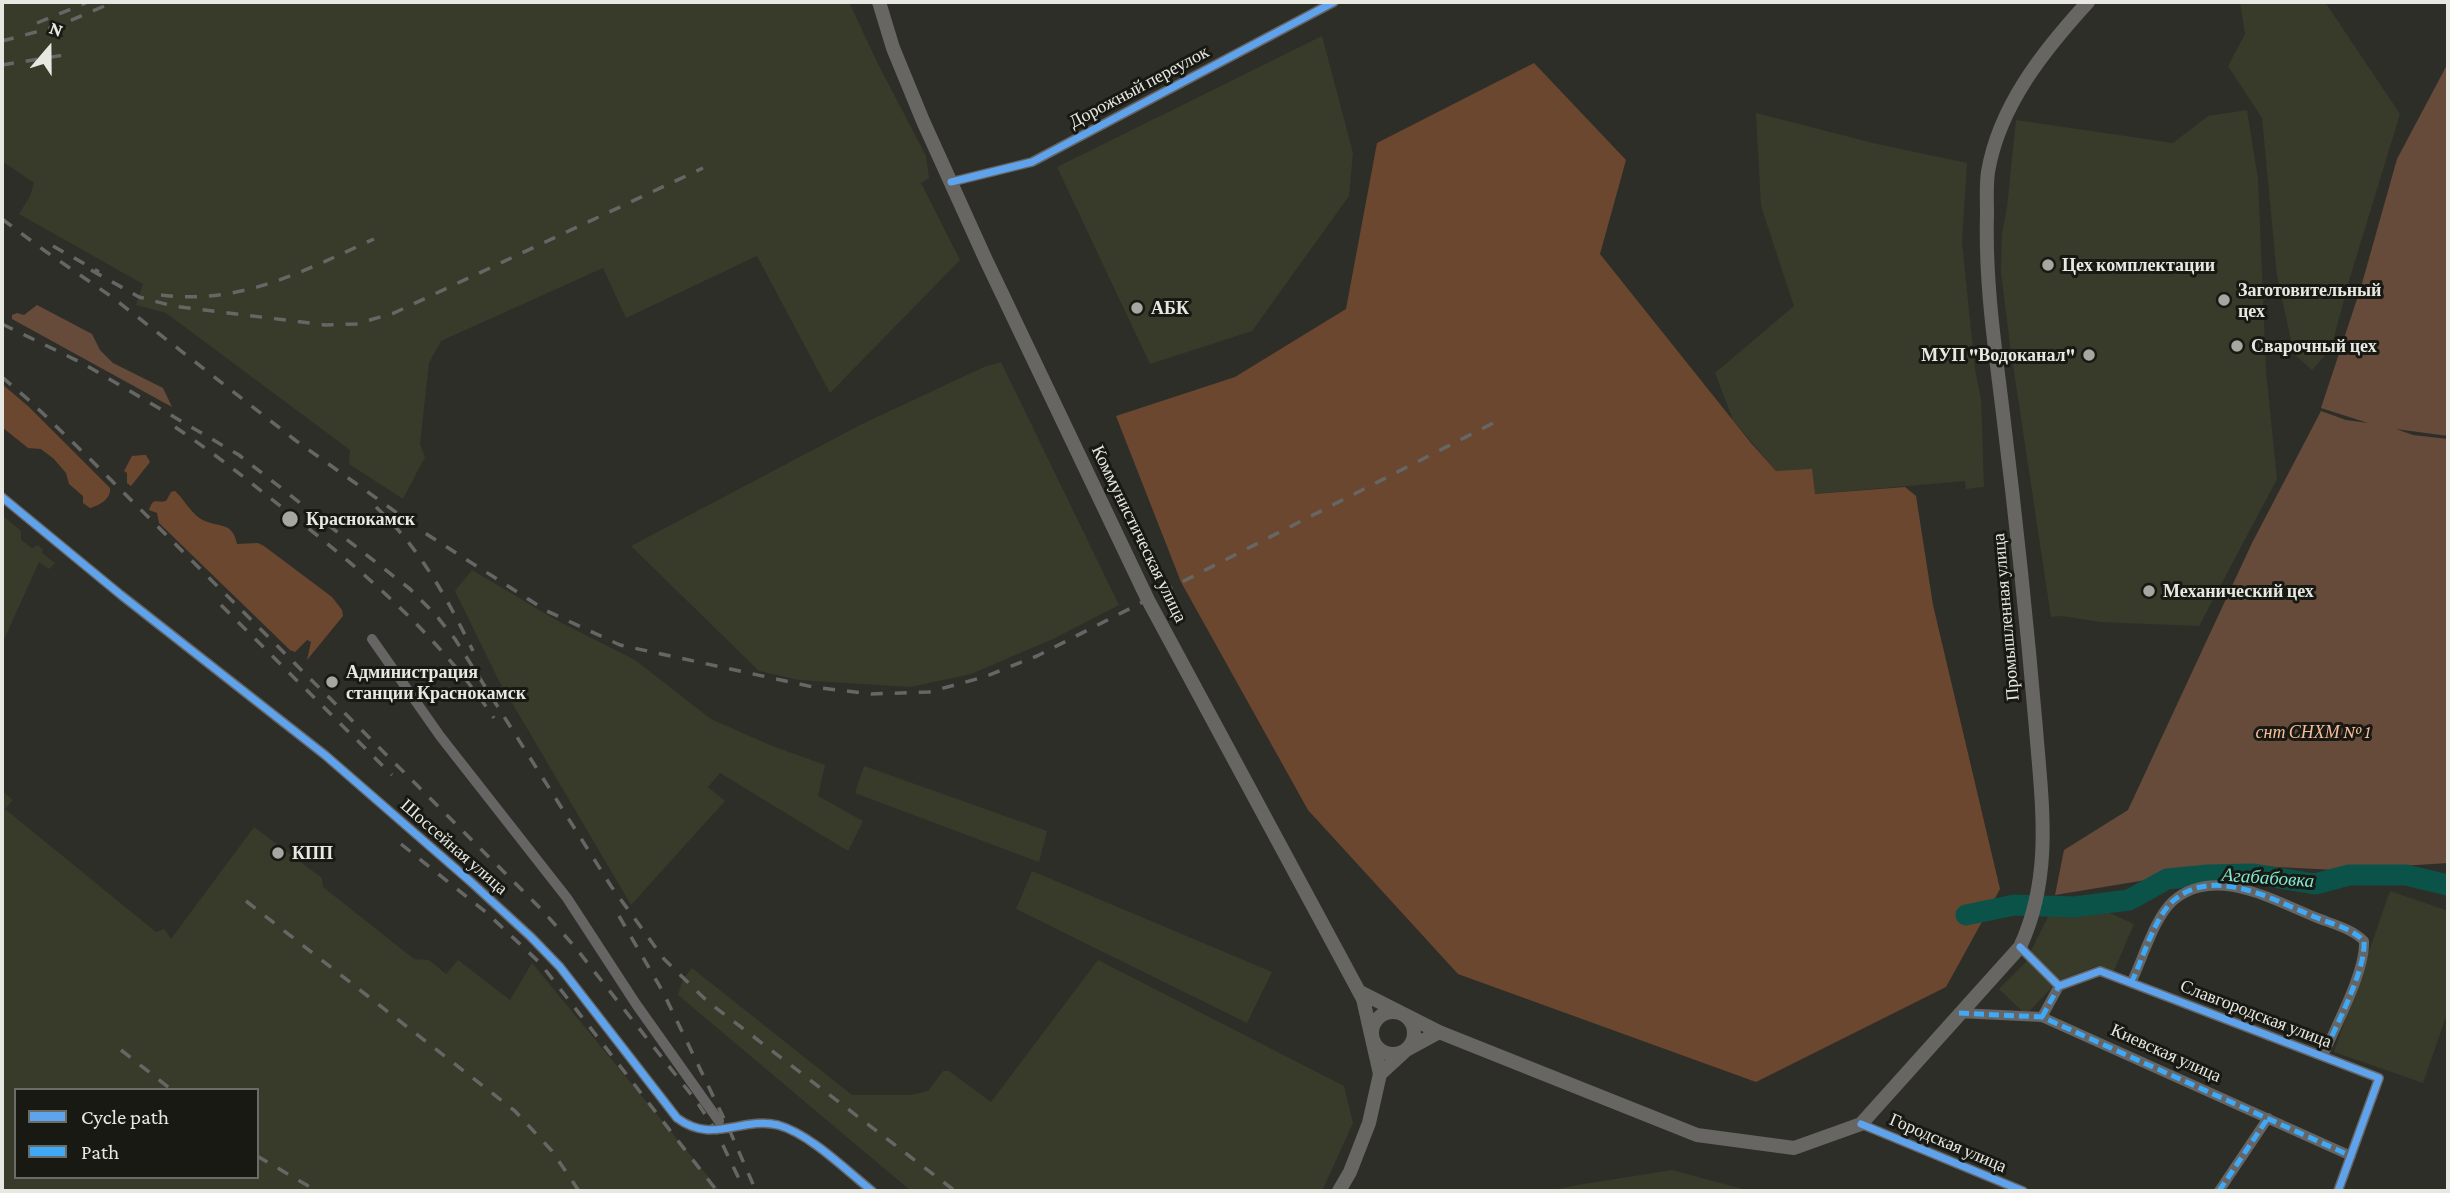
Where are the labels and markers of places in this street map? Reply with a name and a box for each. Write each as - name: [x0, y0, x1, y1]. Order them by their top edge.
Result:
- place label: Цех комплектации: [2062, 254, 2215, 276]
- marker: Цех комплектации: [2040, 257, 2056, 273]
- place label: Заготовительный цех: [2238, 279, 2381, 322]
- marker: Заготовительный цех: [2216, 292, 2232, 308]
- place label: АБК: [1151, 297, 1189, 319]
- marker: АБК: [1129, 300, 1145, 316]
- place label: Сварочный цех: [2251, 335, 2377, 357]
- marker: Сварочный цех: [2229, 338, 2245, 354]
- place label: МУП "Водоканал": [1921, 344, 2075, 366]
- marker: МУП "Водоканал": [2081, 347, 2097, 363]
- place label: Краснокамск: [306, 508, 415, 530]
- marker: Краснокамск: [280, 509, 300, 529]
- place label: Механический цех: [2163, 580, 2314, 602]
- marker: Механический цех: [2141, 583, 2157, 599]
- place label: Администрация станции Краснокамск: [346, 661, 526, 704]
- marker: Администрация станции Краснокамск: [324, 674, 340, 690]
- place label: КПП: [292, 842, 333, 864]
- marker: КПП: [270, 845, 286, 861]

